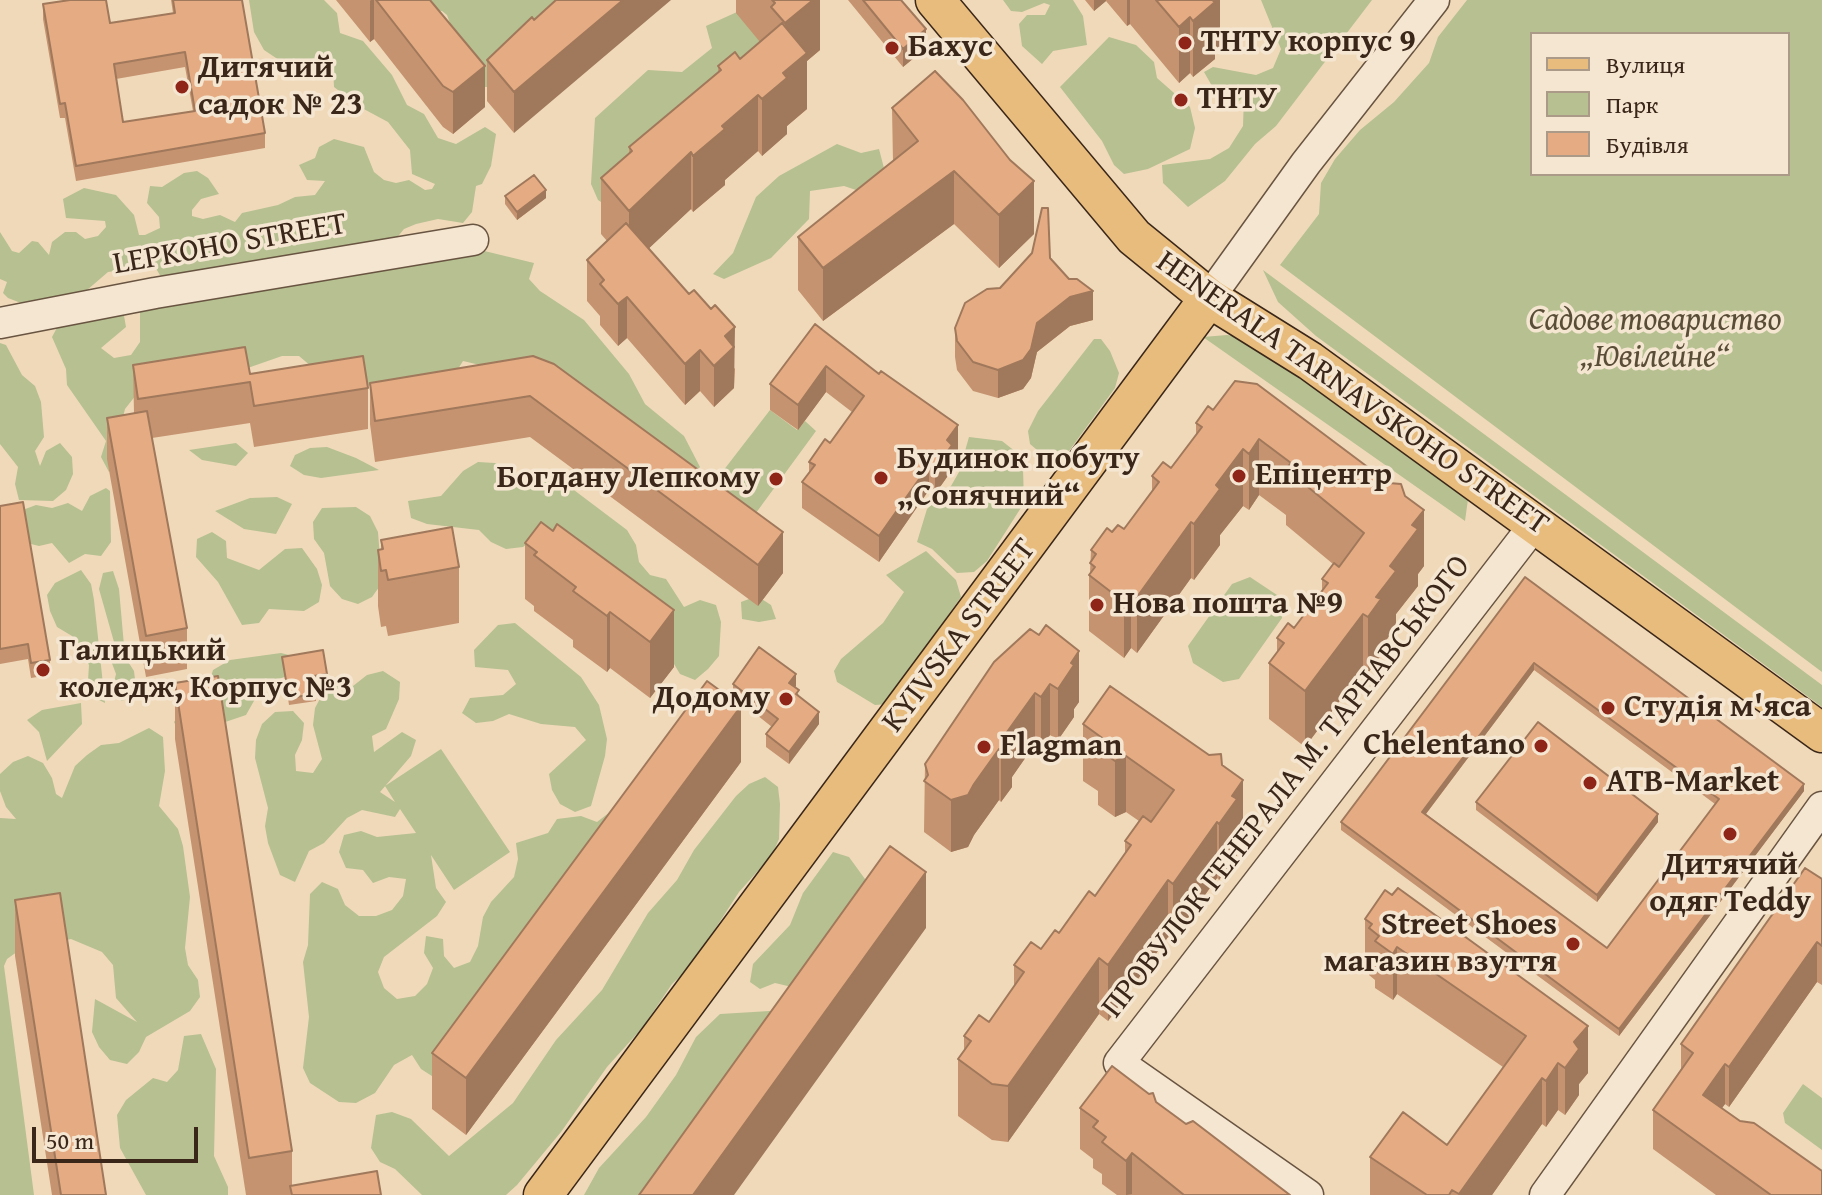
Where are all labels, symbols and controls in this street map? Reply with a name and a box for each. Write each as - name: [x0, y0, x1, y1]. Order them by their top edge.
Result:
- place label: ТНТУ корпус 9: [1201, 24, 1416, 62]
- place label: Бахус: [908, 29, 993, 67]
- legend: [1530, 32, 1790, 176]
- marker: ТНТУ корпус 9: [1176, 34, 1194, 52]
- marker: Бахус: [883, 39, 901, 57]
- text: Вулиця: [1606, 47, 1685, 82]
- place label: Дитячий садок № 23: [198, 50, 363, 125]
- marker: Дитячий садок № 23: [173, 78, 191, 96]
- place label: ТНТУ: [1197, 81, 1277, 119]
- text: Парк: [1606, 87, 1658, 122]
- marker: ТНТУ: [1172, 91, 1190, 109]
- text: Будівля: [1606, 127, 1689, 162]
- street label: LEPKOHO STREET: [110, 206, 350, 284]
- street label: HENERALA TARNAVSKOHO STREET: [1148, 243, 1556, 545]
- park label: Садове товариство „Ювілейне“: [1529, 302, 1781, 377]
- place label: Будинок побуту „Сонячний“: [897, 441, 1140, 516]
- place label: Епіцентр: [1255, 457, 1392, 495]
- place label: Богдану Лепкому: [497, 460, 760, 498]
- marker: Епіцентр: [1230, 467, 1248, 485]
- marker: Будинок побуту „Сонячний“: [872, 469, 890, 487]
- marker: Богдану Лепкому: [767, 470, 785, 488]
- street label: KYIVSKA STREET: [875, 532, 1045, 740]
- street label: ПРОВУЛОК ГЕНЕРАЛА М. ТАРНАВСЬКОГО: [1094, 548, 1480, 1026]
- place label: Нова пошта №9: [1113, 586, 1343, 624]
- marker: Нова пошта №9: [1088, 596, 1106, 614]
- place label: Галицький коледж, Корпус №3: [59, 633, 352, 708]
- marker: Галицький коледж, Корпус №3: [34, 661, 52, 679]
- place label: Додому: [653, 680, 770, 718]
- place label: Студія м'яса: [1624, 689, 1811, 727]
- marker: Додому: [777, 690, 795, 708]
- marker: Студія м'яса: [1599, 699, 1617, 717]
- place label: Chelentano: [1363, 727, 1525, 765]
- place label: Flagman: [1000, 728, 1122, 766]
- marker: Chelentano: [1532, 737, 1550, 755]
- marker: Flagman: [975, 738, 993, 756]
- place label: ATB-Market: [1606, 764, 1779, 802]
- marker: ATB-Market: [1581, 774, 1599, 792]
- marker: Дитячий одяг Teddy: [1721, 825, 1739, 843]
- place label: Дитячий одяг Teddy: [1649, 847, 1811, 922]
- place label: Street Shoes магазин взуття: [1324, 907, 1557, 982]
- marker: Street Shoes магазин взуття: [1564, 935, 1582, 953]
- scale bar: [36, 1111, 202, 1161]
- text: 50 m: [46, 1123, 94, 1158]

